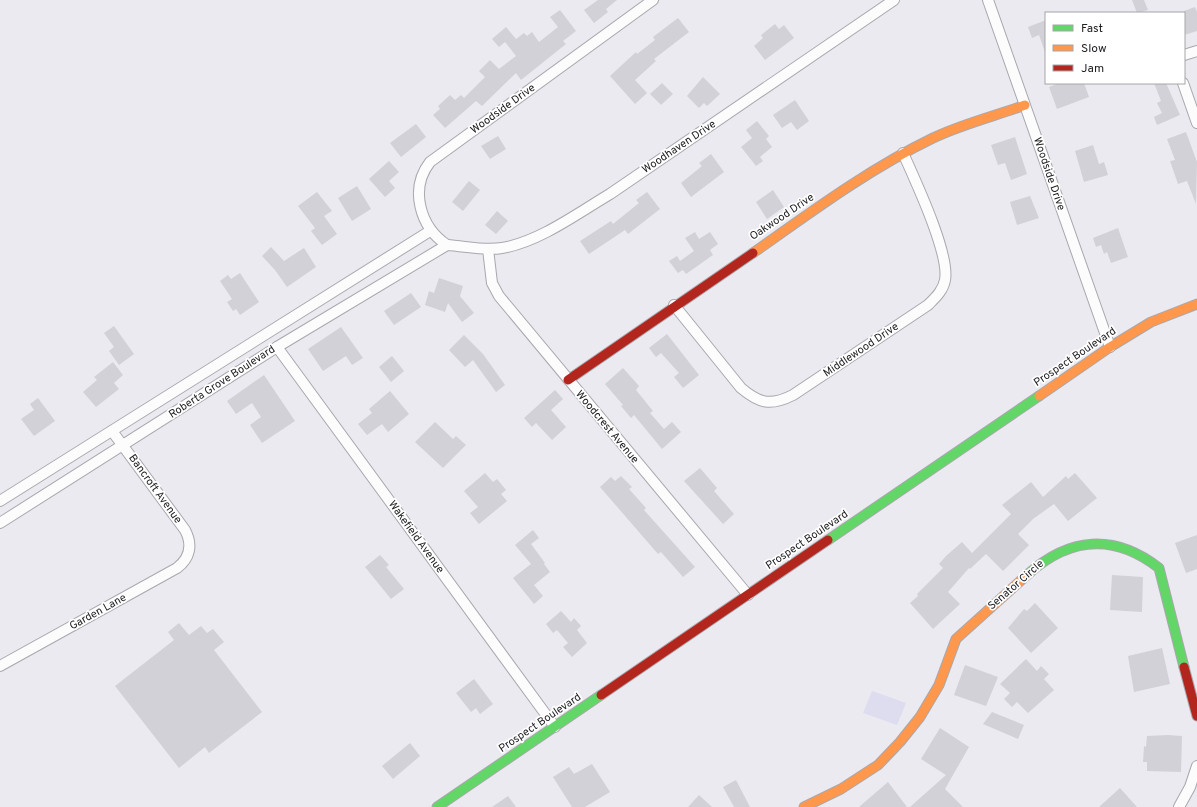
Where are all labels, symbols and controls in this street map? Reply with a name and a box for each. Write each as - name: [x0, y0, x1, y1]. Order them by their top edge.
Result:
- legend: [1045, 12, 1185, 84]
- text: Fast: [1081, 21, 1103, 37]
- text: Slow: [1081, 41, 1107, 57]
- text: Jam: [1081, 61, 1104, 77]
- street label: Woodside Drive: [468, 81, 538, 137]
- street label: Woodhaven Drive: [639, 117, 719, 177]
- street label: Woodside Drive: [1030, 136, 1068, 213]
- street label: Oakwood Drive: [747, 190, 817, 244]
- street label: Middlewood Drive: [821, 320, 901, 380]
- street label: Prospect Boulevard: [1031, 324, 1119, 390]
- street label: Roberta Grove Boulevard: [166, 342, 278, 422]
- street label: Woodcrest Avenue: [572, 388, 642, 467]
- street label: Bancroft Avenue: [125, 452, 185, 526]
- street label: Wakefield Avenue: [385, 498, 447, 576]
- street label: Prospect Boulevard: [763, 507, 851, 573]
- street label: Senator Circle: [985, 557, 1047, 613]
- street label: Garden Lane: [67, 591, 129, 633]
- street label: Prospect Boulevard: [496, 690, 584, 756]

